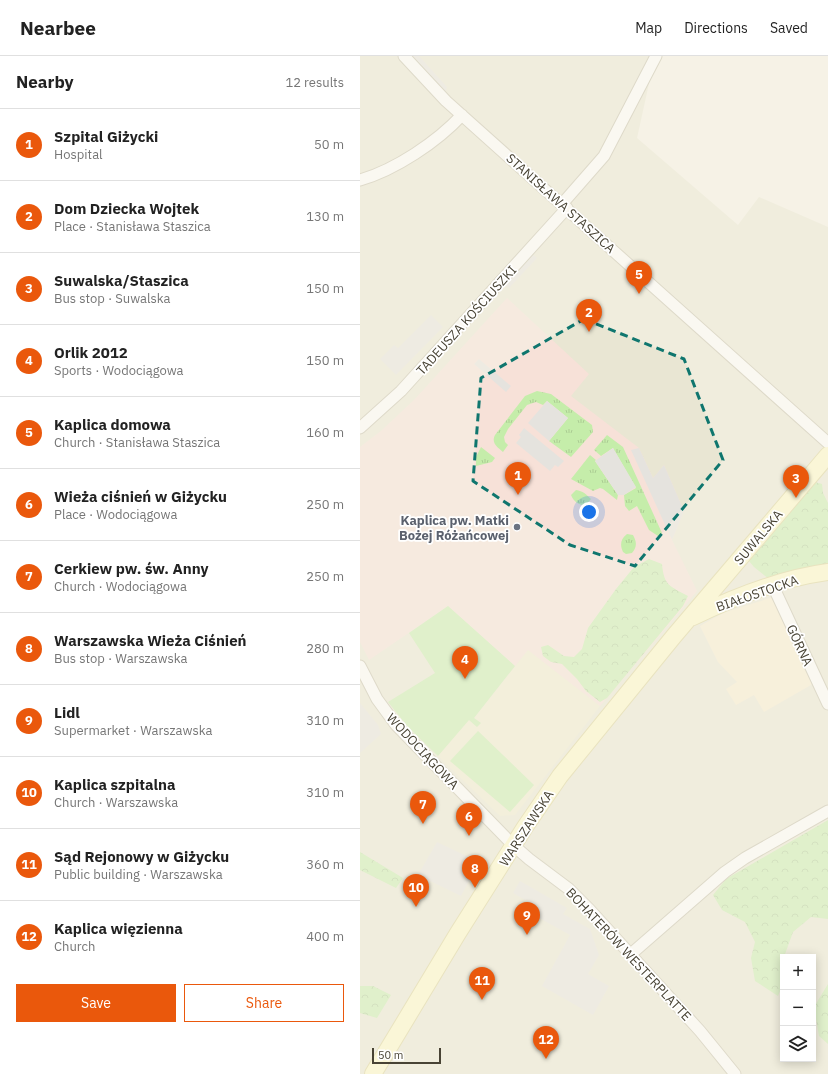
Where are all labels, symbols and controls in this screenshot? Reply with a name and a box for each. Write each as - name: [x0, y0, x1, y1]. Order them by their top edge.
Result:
- text: Nearbee: [20, 16, 96, 40]
- text: Map: [635, 19, 662, 37]
- text: Directions: [684, 19, 748, 37]
- text: Saved: [770, 19, 808, 37]
- text: Nearby: [16, 71, 74, 93]
- text: 12 results: [285, 74, 344, 91]
- text: Szpital Giżycki: [54, 127, 158, 146]
- text: 1: [25, 136, 33, 153]
- text: 50 m: [314, 136, 344, 153]
- text: Hospital: [54, 146, 103, 163]
- street label: STANISŁAWA STASZICA: [502, 150, 619, 257]
- text: Dom Dziecka Wojtek: [54, 199, 199, 218]
- text: 2: [25, 208, 33, 225]
- text: 130 m: [306, 208, 344, 225]
- text: Place · Stanisława Staszica: [54, 218, 211, 235]
- pin: 5: [626, 261, 652, 294]
- street label: TADEUSZA KOŚCIUSZKI: [413, 262, 520, 379]
- text: Suwalska/Staszica: [54, 271, 189, 290]
- text: 3: [25, 280, 33, 297]
- text: 150 m: [306, 280, 344, 297]
- text: Bus stop · Suwalska: [54, 290, 171, 307]
- pin: 2: [576, 299, 602, 332]
- text: Orlik 2012: [54, 343, 128, 362]
- text: 4: [25, 352, 33, 369]
- text: 150 m: [306, 352, 344, 369]
- text: Sports · Wodociągowa: [54, 362, 184, 379]
- text: Kaplica domowa: [54, 415, 171, 434]
- text: 5: [25, 424, 33, 441]
- text: 160 m: [306, 424, 344, 441]
- text: Church · Stanisława Staszica: [54, 434, 220, 451]
- pin: 1: [505, 462, 531, 495]
- pin: 3: [783, 465, 809, 498]
- text: Wieża ciśnień w Giżycku: [54, 487, 227, 506]
- text: 6: [25, 496, 33, 513]
- text: 250 m: [306, 496, 344, 513]
- your location: [579, 502, 599, 522]
- text: Place · Wodociągowa: [54, 506, 177, 523]
- street label: SUWALSKA: [730, 506, 787, 568]
- place label: Kaplica pw. Matki Bożej Różańcowej: [399, 512, 509, 544]
- marker: Kaplica pw. Matki Bożej Różańcowej: [512, 522, 522, 532]
- text: Cerkiew pw. św. Anny: [54, 559, 209, 578]
- text: 7: [25, 568, 33, 585]
- text: 250 m: [306, 568, 344, 585]
- street label: BIAŁOSTOCKA: [714, 571, 801, 615]
- text: Church · Wodociągowa: [54, 578, 187, 595]
- street label: GÓRNA: [783, 622, 817, 669]
- text: Warszawska Wieża Ciśnień: [54, 631, 247, 650]
- text: 8: [25, 640, 33, 657]
- text: 280 m: [306, 640, 344, 657]
- pin: 4: [452, 646, 478, 679]
- text: Bus stop · Warszawska: [54, 650, 188, 667]
- text: Lidl: [54, 703, 80, 722]
- street label: WODOCIĄGOWA: [383, 710, 463, 794]
- text: 9: [25, 712, 33, 729]
- text: 310 m: [306, 712, 344, 729]
- text: Supermarket · Warszawska: [54, 722, 212, 739]
- text: Kaplica szpitalna: [54, 775, 176, 794]
- text: 10: [21, 784, 37, 801]
- text: 310 m: [306, 784, 344, 801]
- street label: WARSZAWSKA: [496, 786, 558, 870]
- pin: 7: [410, 791, 436, 824]
- text: Church · Warszawska: [54, 794, 178, 811]
- pin: 6: [456, 803, 482, 836]
- text: Sąd Rejonowy w Giżycku: [54, 847, 229, 866]
- pin: 8: [462, 855, 488, 888]
- text: 11: [21, 856, 37, 873]
- text: 360 m: [306, 856, 344, 873]
- text: Public building · Warszawska: [54, 866, 223, 883]
- pin: 10: [403, 874, 429, 907]
- street label: BOHATERÓW WESTERPLATTE: [562, 884, 695, 1025]
- pin: 9: [514, 902, 540, 935]
- text: Kaplica więzienna: [54, 919, 183, 938]
- text: 12: [21, 928, 37, 945]
- text: 400 m: [306, 928, 344, 945]
- text: Church: [54, 938, 95, 955]
- map controls: [780, 954, 816, 1062]
- button: +: [780, 954, 816, 990]
- pin: 11: [469, 967, 495, 1000]
- button: Save: [16, 984, 176, 1022]
- button: Share: [184, 984, 344, 1022]
- button: −: [780, 990, 816, 1026]
- pin: 12: [533, 1026, 559, 1059]
- button: layers: [780, 1026, 816, 1062]
- scale bar: [372, 1046, 441, 1065]
- text: 50 m: [378, 1048, 403, 1062]

